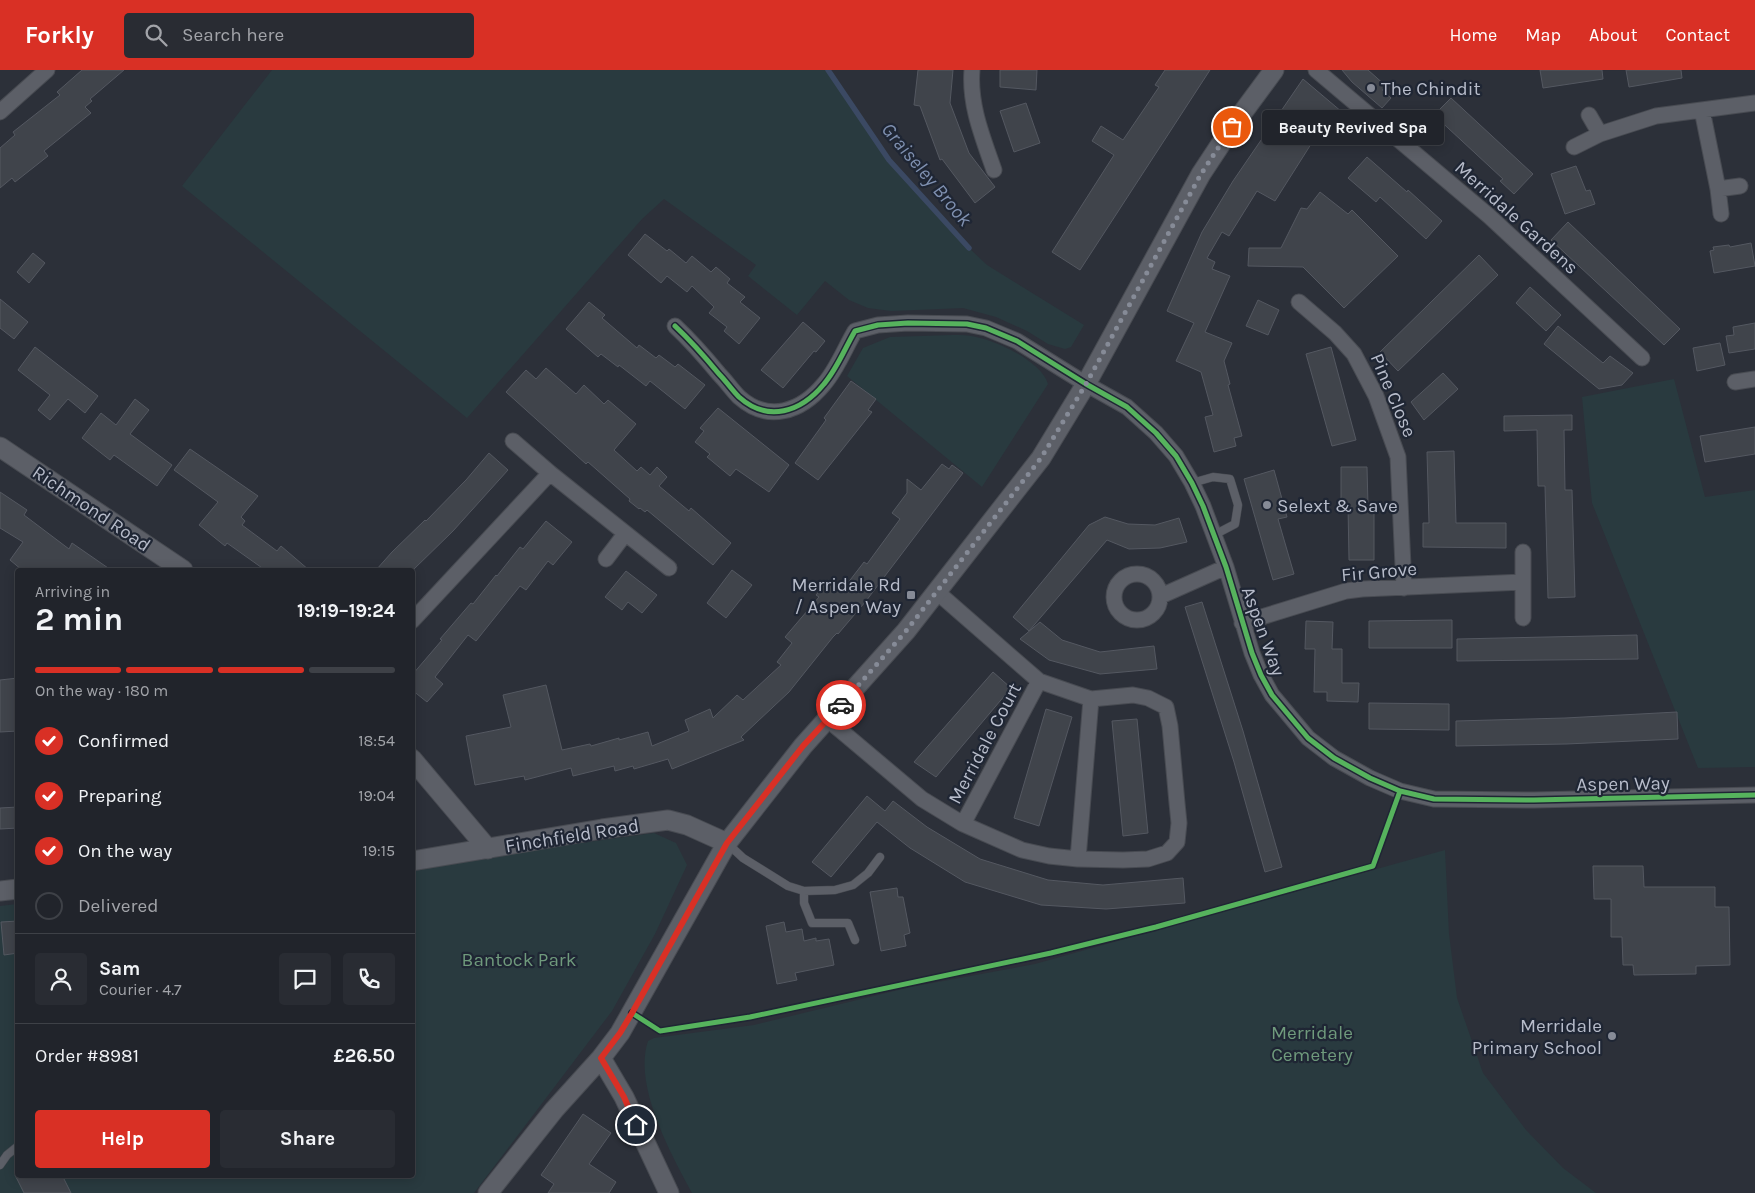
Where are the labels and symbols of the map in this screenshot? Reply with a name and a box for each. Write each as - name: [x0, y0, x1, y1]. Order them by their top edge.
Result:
- place label: The Chindit: [1381, 78, 1481, 100]
- marker: The Chindit: [1365, 82, 1377, 94]
- pin: [1211, 106, 1253, 148]
- callout: Beauty Revived Spa: [1262, 110, 1444, 144]
- water label: Graiseley Brook: [877, 118, 977, 231]
- street label: Merridale Gardens: [1450, 157, 1583, 279]
- street label: Pine Close: [1366, 350, 1421, 441]
- street label: Richmond Road: [28, 461, 155, 556]
- place label: Selext & Save: [1277, 495, 1398, 517]
- marker: Selext & Save: [1261, 499, 1273, 511]
- street label: Fir Grove: [1340, 558, 1418, 586]
- place label: Merridale Rd / Aspen Way: [792, 574, 901, 618]
- street label: Aspen Way: [1237, 584, 1289, 679]
- marker: Merridale Rd / Aspen Way: [905, 589, 917, 601]
- street label: Merridale Court: [944, 679, 1026, 808]
- courier: [816, 680, 866, 730]
- street label: Aspen Way: [1576, 772, 1670, 796]
- street label: Finchfield Road: [504, 815, 641, 857]
- park label: Bantock Park: [462, 949, 577, 971]
- place label: Merridale Primary School: [1472, 1015, 1602, 1059]
- park label: Merridale Cemetery: [1271, 1022, 1353, 1066]
- marker: Merridale Primary School: [1606, 1030, 1618, 1042]
- pin: [615, 1104, 657, 1146]

